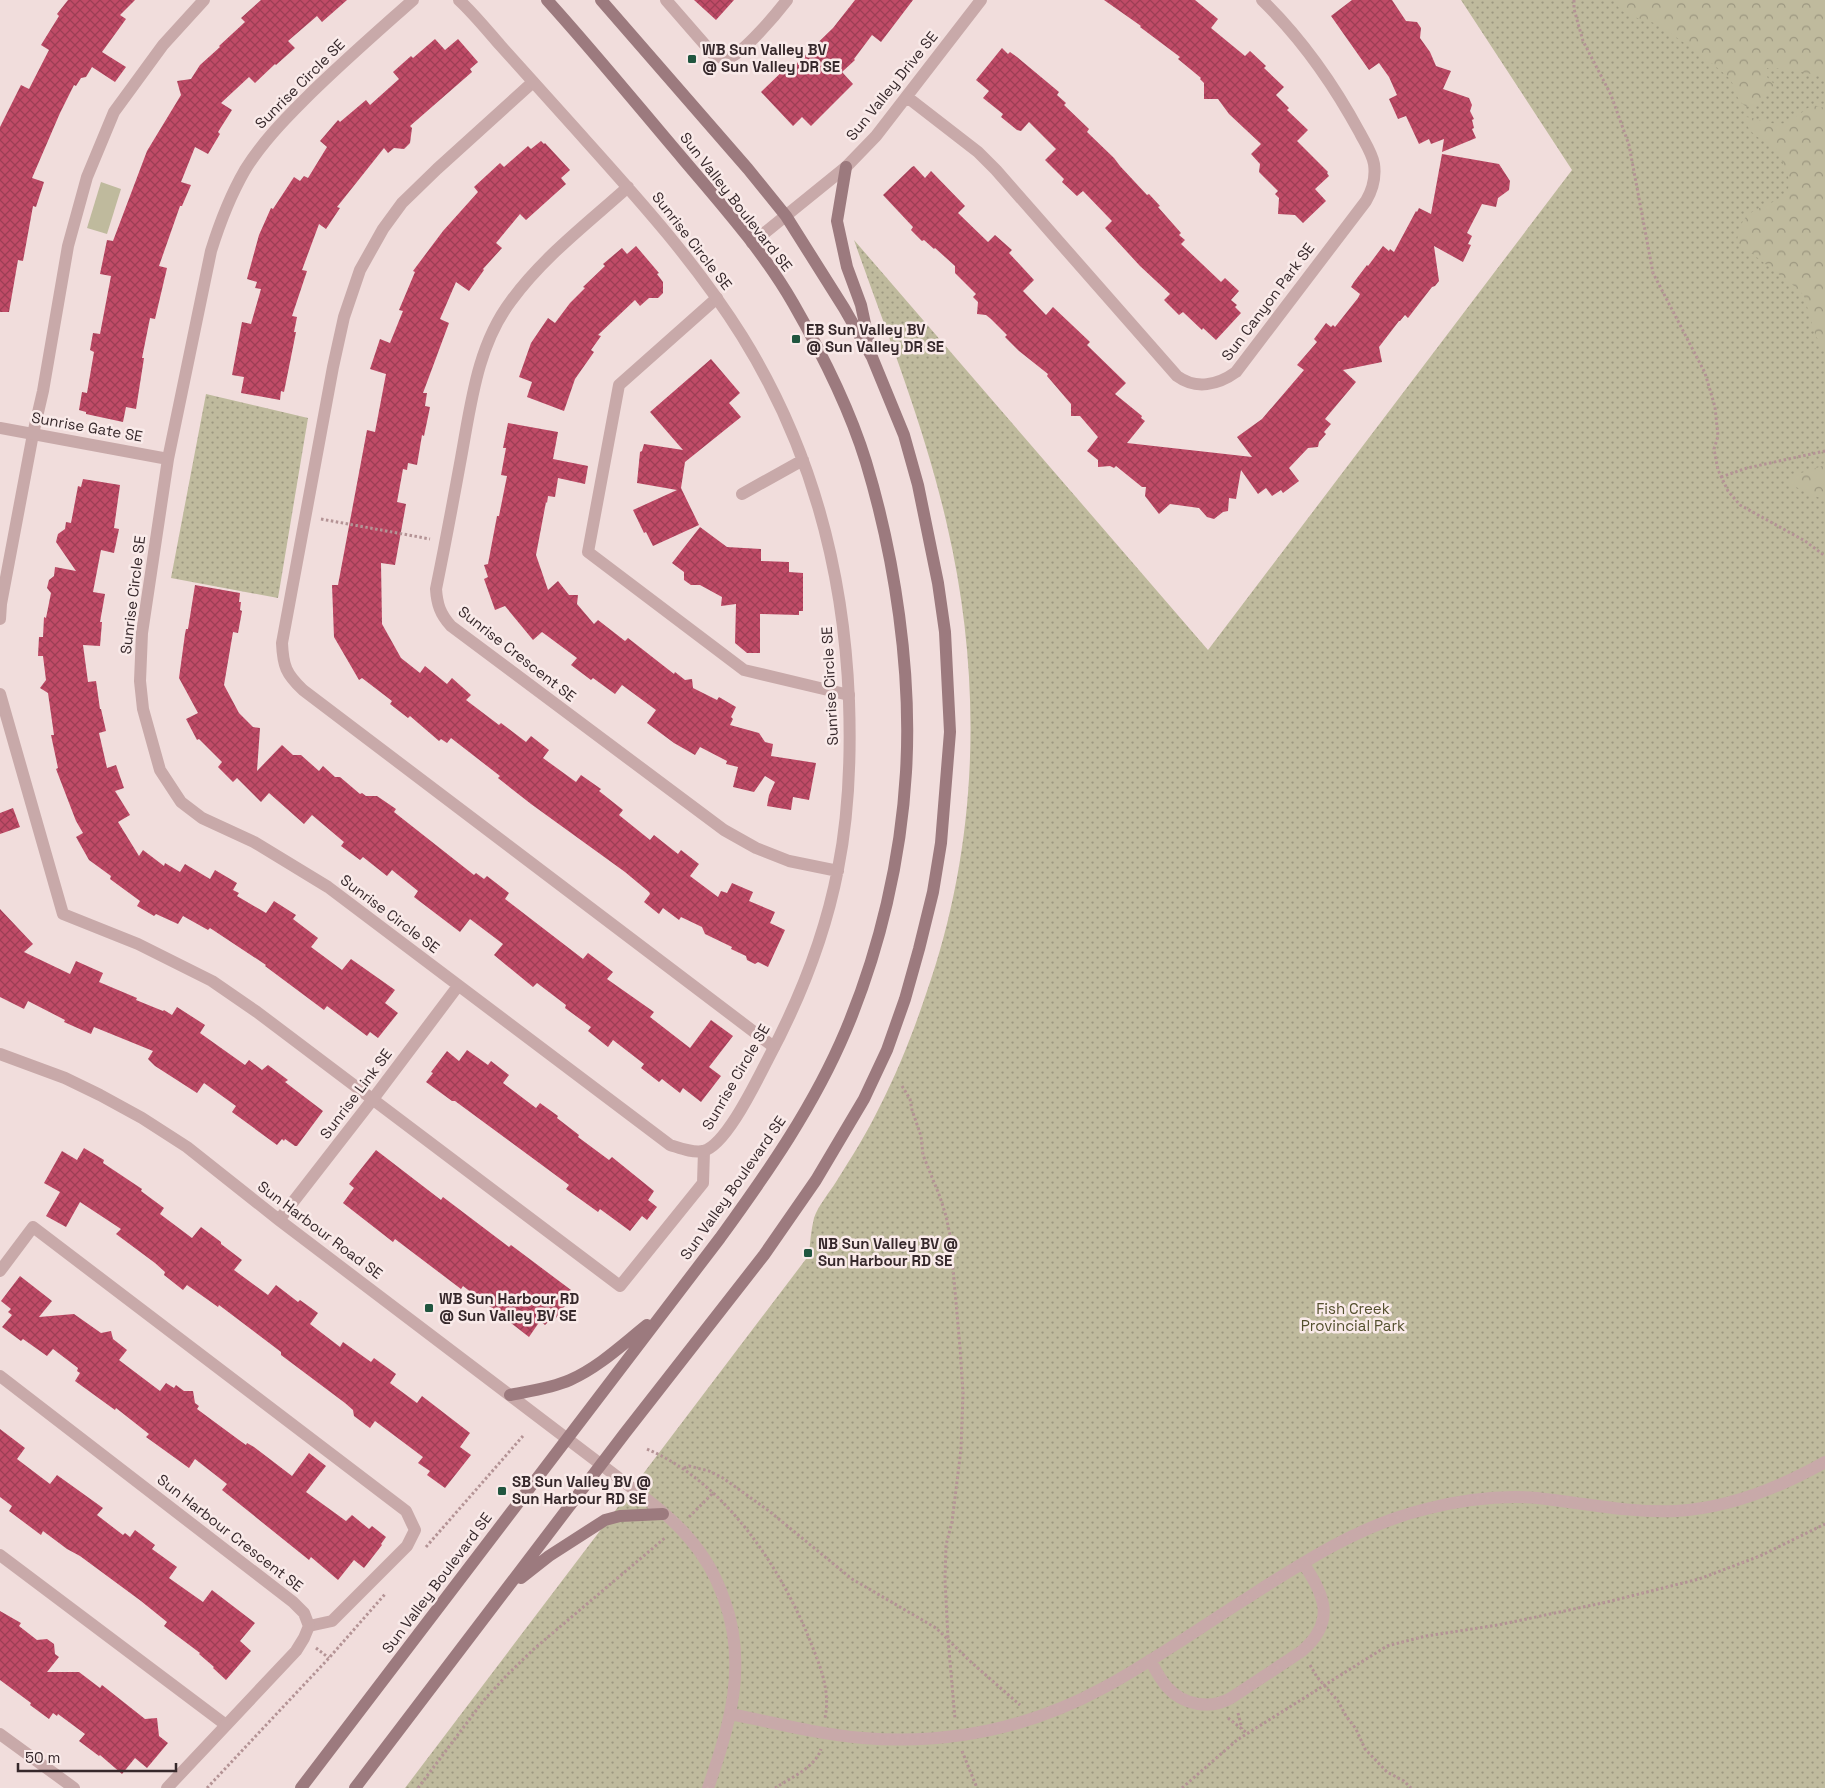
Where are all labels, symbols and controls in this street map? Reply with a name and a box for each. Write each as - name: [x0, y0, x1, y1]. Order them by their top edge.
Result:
- street label: Sun Valley Drive SE: [842, 27, 942, 144]
- street label: Sunrise Circle SE: [251, 35, 349, 133]
- place label: WB Sun Valley BV @ Sun Valley DR SE: [702, 40, 840, 76]
- marker: WB Sun Valley BV @ Sun Valley DR SE: [686, 53, 698, 65]
- street label: Sun Valley Boulevard SE: [676, 128, 797, 275]
- street label: Sunrise Circle SE: [648, 188, 737, 294]
- street label: Sun Canyon Park SE: [1217, 239, 1318, 364]
- place label: EB Sun Valley BV @ Sun Valley DR SE: [806, 320, 944, 356]
- marker: EB Sun Valley BV @ Sun Valley DR SE: [790, 333, 802, 345]
- street label: Sunrise Gate SE: [30, 407, 144, 446]
- street label: Sunrise Circle SE: [116, 535, 149, 655]
- street label: Sunrise Crescent SE: [455, 602, 580, 706]
- street label: Sunrise Circle SE: [817, 626, 842, 746]
- street label: Sunrise Circle SE: [337, 870, 444, 957]
- street label: Sunrise Circle SE: [698, 1020, 774, 1133]
- street label: Sunrise Link SE: [315, 1045, 396, 1143]
- street label: Sun Valley Boulevard SE: [676, 1112, 790, 1263]
- street label: Sun Harbour Road SE: [254, 1176, 387, 1283]
- place label: NB Sun Valley BV @ Sun Harbour RD SE: [818, 1234, 958, 1270]
- marker: NB Sun Valley BV @ Sun Harbour RD SE: [802, 1247, 814, 1259]
- place label: WB Sun Harbour RD @ Sun Valley BV SE: [439, 1289, 579, 1325]
- park label: Fish Creek Provincial Park: [1301, 1299, 1405, 1335]
- marker: WB Sun Harbour RD @ Sun Valley BV SE: [423, 1302, 435, 1314]
- street label: Sun Harbour Crescent SE: [153, 1470, 307, 1596]
- place label: SB Sun Valley BV @ Sun Harbour RD SE: [512, 1472, 651, 1508]
- marker: SB Sun Valley BV @ Sun Harbour RD SE: [496, 1485, 508, 1497]
- street label: Sun Valley Boulevard SE: [377, 1508, 496, 1657]
- scale bar: [18, 1740, 175, 1772]
- text: 50 m: [25, 1748, 60, 1767]

